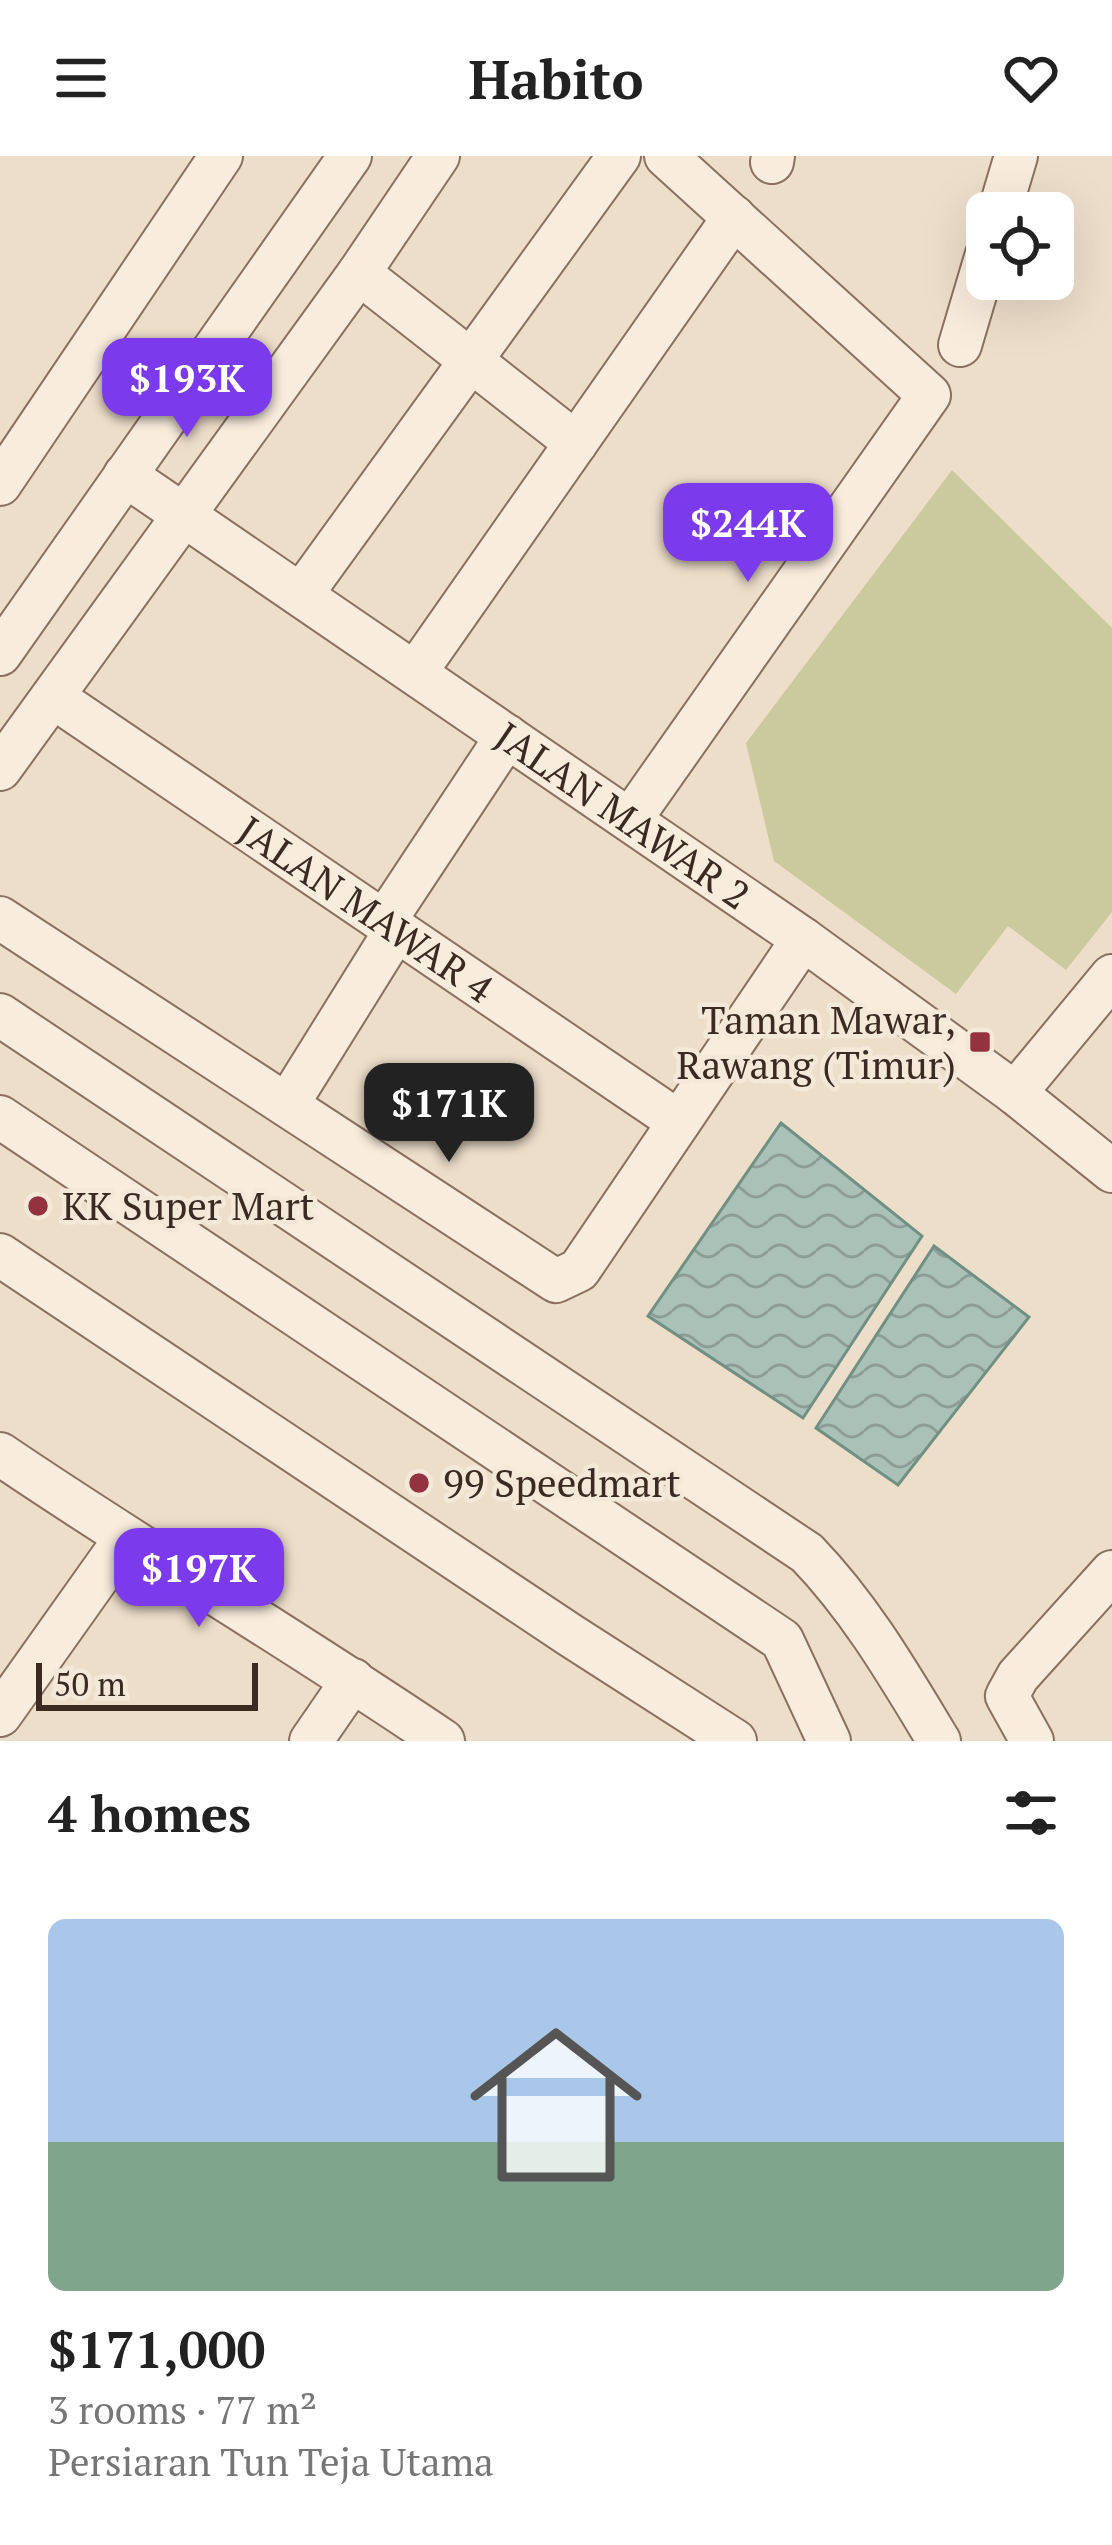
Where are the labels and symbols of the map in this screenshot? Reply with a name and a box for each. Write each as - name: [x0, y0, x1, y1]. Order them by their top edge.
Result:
- pin: $193K: [103, 338, 271, 440]
- pin: $244K: [664, 483, 832, 585]
- street label: JALAN MAWAR 2: [486, 709, 761, 920]
- street label: JALAN MAWAR 4: [229, 803, 504, 1014]
- place label: Taman Mawar, Rawang (Timur): [677, 993, 956, 1090]
- marker: Taman Mawar, Rawang (Timur): [967, 1029, 993, 1055]
- pin: $171K: [365, 1063, 533, 1165]
- place label: KK Super Mart: [62, 1179, 314, 1231]
- marker: KK Super Mart: [25, 1193, 51, 1219]
- place label: 99 Speedmart: [443, 1456, 681, 1508]
- marker: 99 Speedmart: [406, 1470, 432, 1496]
- pin: $197K: [115, 1528, 283, 1630]
- scale bar: [36, 1657, 258, 1710]

